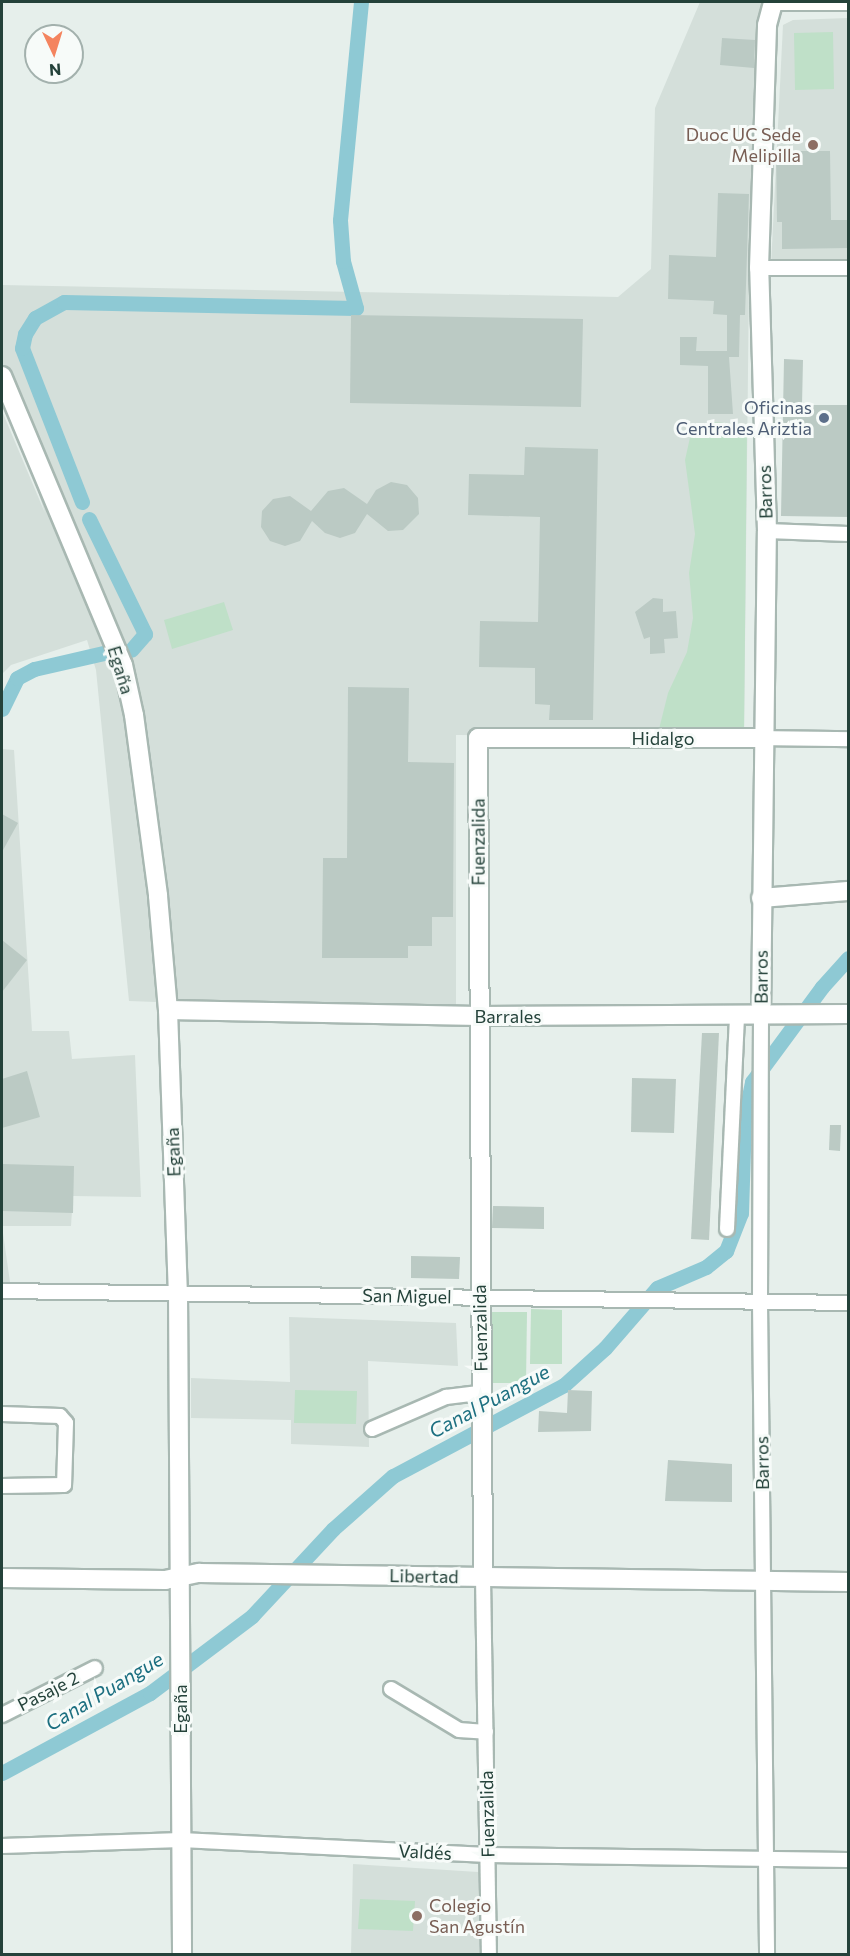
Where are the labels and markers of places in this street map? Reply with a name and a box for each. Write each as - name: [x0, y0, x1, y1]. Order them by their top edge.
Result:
- place label: Duoc UC Sede Melipilla: [686, 124, 801, 166]
- marker: Duoc UC Sede Melipilla: [806, 138, 820, 152]
- place label: Oficinas Centrales Ariztia: [676, 397, 812, 440]
- marker: Oficinas Centrales Ariztia: [817, 411, 831, 425]
- place label: Colegio San Agustín: [429, 1895, 525, 1938]
- marker: Colegio San Agustín: [410, 1909, 424, 1923]

